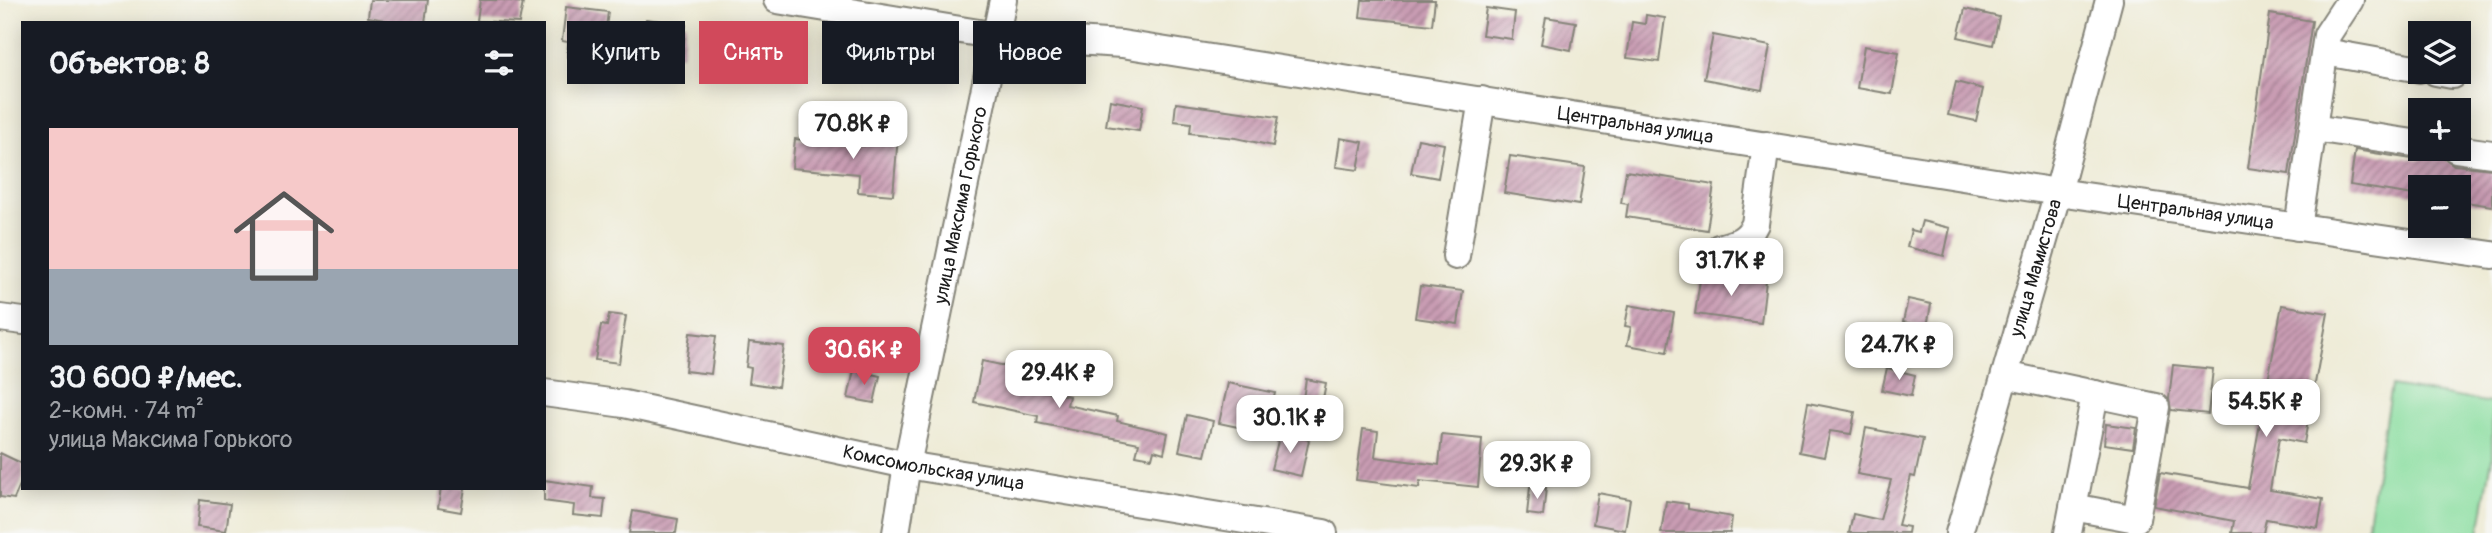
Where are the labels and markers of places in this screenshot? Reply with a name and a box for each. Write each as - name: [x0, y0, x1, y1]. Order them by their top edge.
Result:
- pin: 70.8K ₽: [788, 102, 918, 161]
- pin: 31.7K ₽: [1666, 238, 1796, 298]
- pin: 24.7K ₽: [1834, 322, 1964, 382]
- pin: 30.6K ₽: [799, 328, 929, 387]
- pin: 29.4K ₽: [994, 350, 1124, 410]
- pin: 54.5K ₽: [2201, 380, 2331, 439]
- pin: 30.1K ₽: [1225, 396, 1355, 455]
- pin: 29.3K ₽: [1472, 442, 1602, 501]

